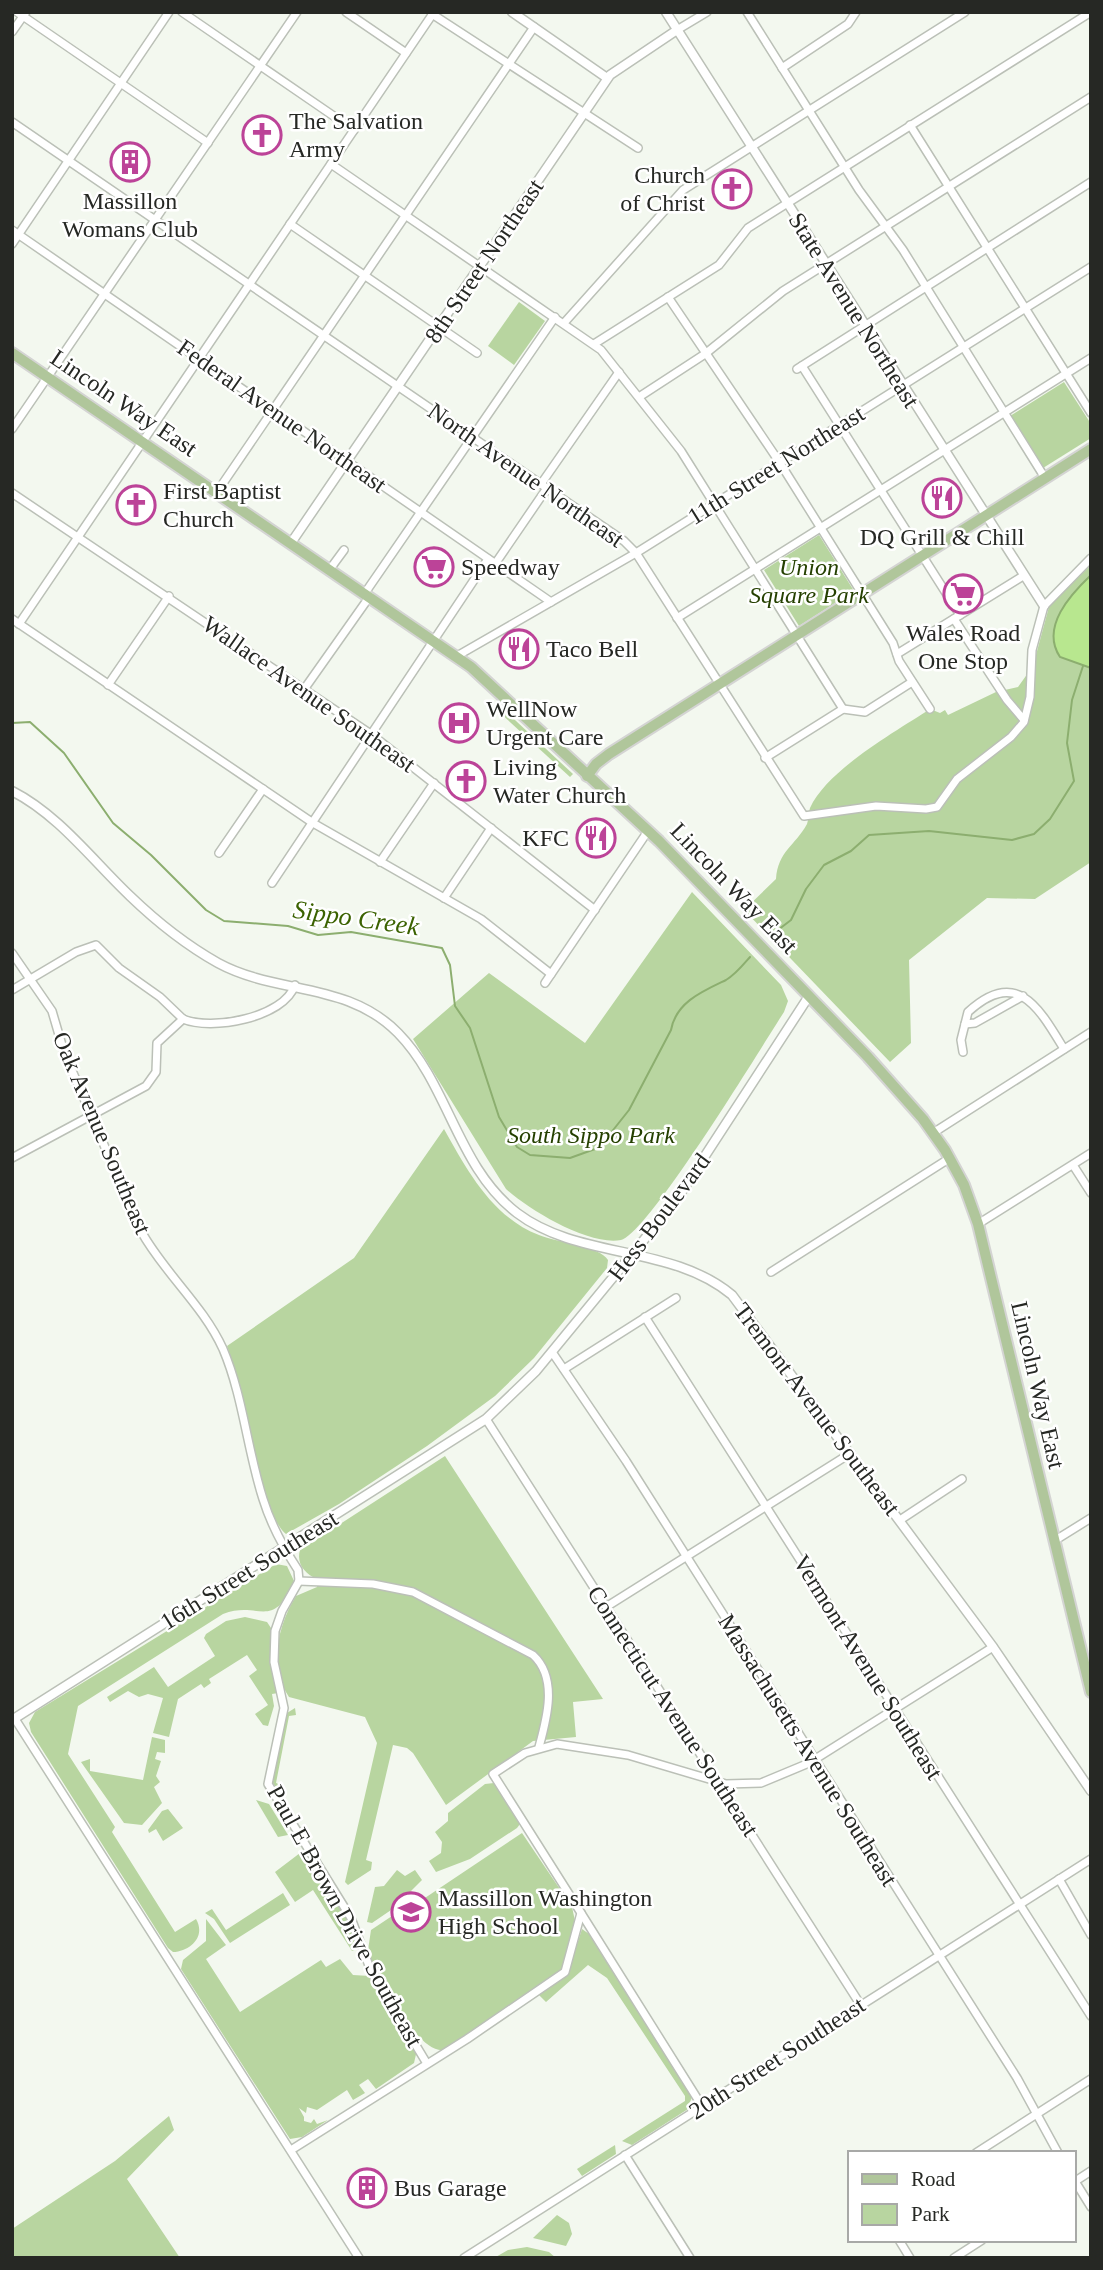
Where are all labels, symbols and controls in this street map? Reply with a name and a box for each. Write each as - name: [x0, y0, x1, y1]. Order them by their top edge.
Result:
- place label: The Salvation Army: [289, 108, 423, 162]
- church icon: The Salvation Army: [241, 114, 283, 156]
- building icon: Massillon Womans Club: [109, 141, 151, 183]
- place label: Church of Christ: [620, 162, 705, 216]
- church icon: Church of Christ: [711, 168, 753, 210]
- street label: 8th Street Northeast: [420, 174, 549, 348]
- place label: Massillon Womans Club: [62, 188, 198, 242]
- street label: State Avenue Northeast: [783, 208, 925, 412]
- street label: Federal Avenue Northeast: [173, 334, 392, 498]
- street label: Lincoln Way East: [46, 344, 202, 462]
- street label: North Avenue Northeast: [423, 398, 629, 553]
- street label: 11th Street Northeast: [683, 400, 869, 530]
- restaurant icon: DQ Grill & Chill: [921, 477, 963, 519]
- place label: First Baptist Church: [163, 478, 281, 532]
- church icon: First Baptist Church: [115, 484, 157, 526]
- place label: DQ Grill & Chill: [860, 524, 1025, 550]
- supermarket icon: Speedway: [413, 546, 455, 588]
- place label: Speedway: [461, 554, 560, 580]
- park label: Union Square Park: [749, 554, 869, 608]
- supermarket icon: Wales Road One Stop: [942, 573, 984, 615]
- street label: Wallace Avenue Southeast: [198, 611, 421, 778]
- place label: Wales Road One Stop: [906, 620, 1020, 674]
- restaurant icon: Taco Bell: [498, 628, 540, 670]
- place label: Taco Bell: [546, 636, 639, 662]
- place label: WellNow Urgent Care: [486, 696, 604, 750]
- hospital icon: WellNow Urgent Care: [438, 702, 480, 744]
- place label: Living Water Church: [493, 754, 626, 808]
- church icon: Living Water Church: [445, 760, 487, 802]
- restaurant icon: KFC: [575, 817, 617, 859]
- street label: Lincoln Way East: [665, 817, 803, 959]
- place label: KFC: [522, 825, 569, 851]
- water label: Sippo Creek: [291, 895, 421, 941]
- street label: Oak Avenue Southeast: [48, 1028, 156, 1238]
- park label: South Sippo Park: [507, 1122, 675, 1148]
- street label: Hess Boulevard: [603, 1148, 715, 1286]
- street label: Tremont Avenue Southeast: [729, 1298, 905, 1520]
- street label: Lincoln Way East: [1006, 1299, 1070, 1472]
- street label: 16th Street Southeast: [156, 1505, 343, 1635]
- street label: Vermont Avenue Southeast: [788, 1550, 948, 1784]
- street label: Connecticut Avenue Southeast: [582, 1581, 764, 1841]
- street label: Massachusetts Avenue Southeast: [713, 1609, 903, 1891]
- street label: Paul E Brown Drive Southeast: [262, 1781, 428, 2051]
- place label: Massillon Washington High School: [438, 1885, 652, 1939]
- school or university icon: Massillon Washington High School: [390, 1891, 432, 1933]
- street label: 20th Street Southeast: [684, 1991, 870, 2124]
- legend: [848, 2151, 1075, 2242]
- building icon: Bus Garage: [346, 2167, 388, 2209]
- text: Road: [911, 2167, 956, 2191]
- place label: Bus Garage: [394, 2175, 507, 2201]
- text: Park: [911, 2202, 950, 2226]

